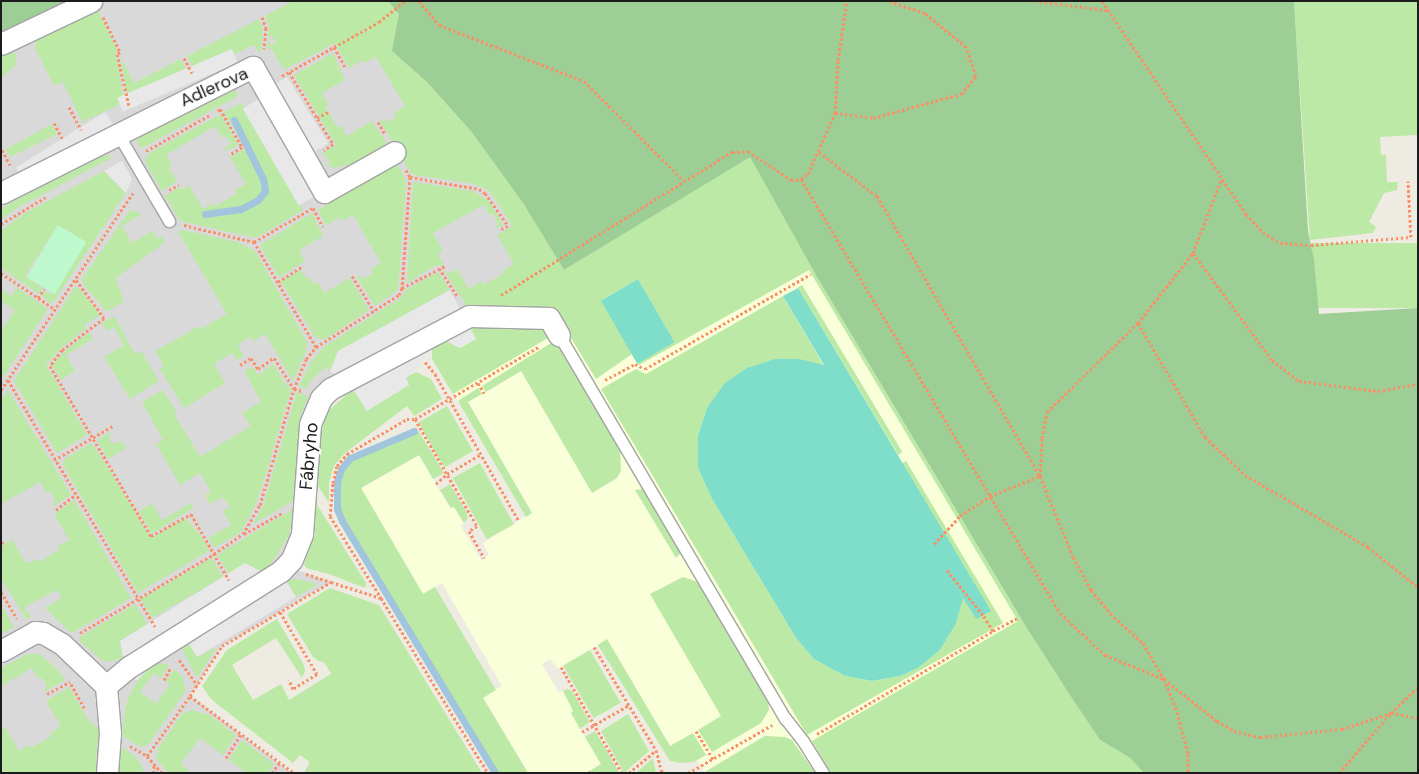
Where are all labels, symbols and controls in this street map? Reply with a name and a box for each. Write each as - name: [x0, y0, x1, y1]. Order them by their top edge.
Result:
- street label: Adlerova: [177, 62, 251, 112]
- street label: Fábryho: [295, 421, 323, 491]

